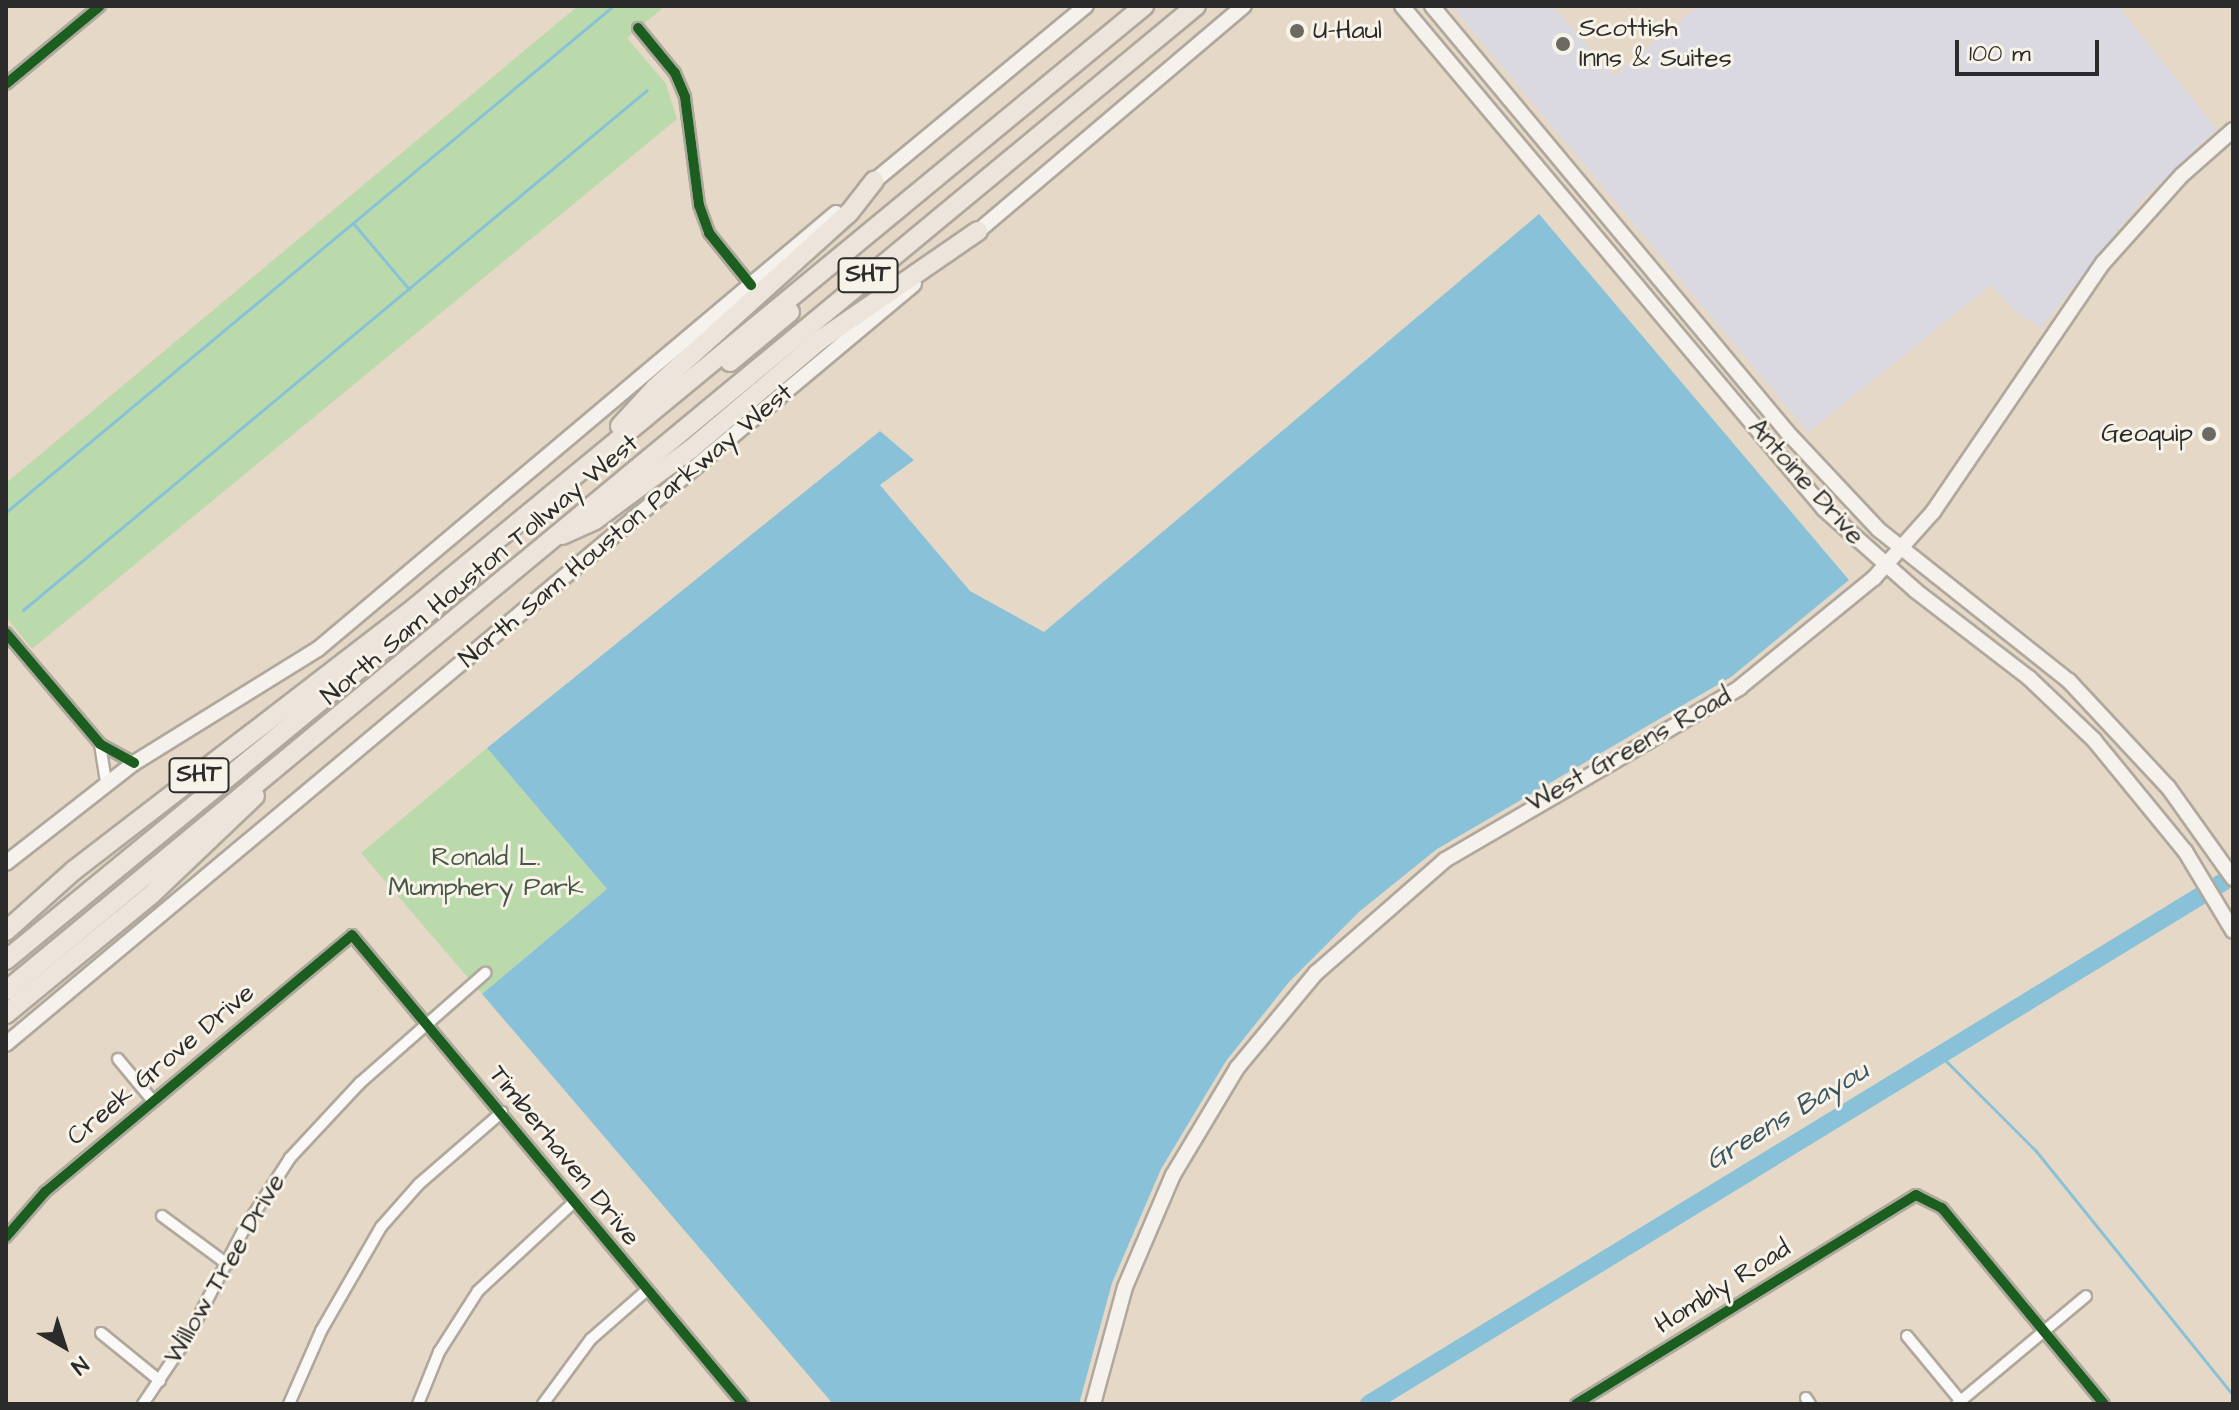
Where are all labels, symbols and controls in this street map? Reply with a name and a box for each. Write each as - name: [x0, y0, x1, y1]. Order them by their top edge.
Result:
- place label: Scottish Inns & Suites: [1579, 13, 1732, 74]
- place label: U-Haul: [1313, 15, 1382, 47]
- marker: U-Haul: [1288, 22, 1306, 40]
- scale bar: [1959, 24, 2103, 74]
- marker: Scottish Inns & Suites: [1554, 35, 1572, 53]
- text: 100 m: [1969, 37, 2031, 71]
- road number: SHT: [836, 255, 900, 295]
- street label: North Sam Houston Parkway West: [453, 377, 799, 675]
- street label: Antoine Drive: [1741, 413, 1871, 551]
- place label: Geoquip: [2101, 418, 2193, 450]
- marker: Geoquip: [2200, 425, 2218, 443]
- street label: North Sam Houston Tollway West: [315, 428, 645, 712]
- street label: West Greens Road: [1521, 681, 1737, 819]
- road number: SHT: [167, 755, 231, 795]
- park label: Ronald L. Mumphery Park: [388, 842, 584, 904]
- street label: Creek Grove Drive: [61, 978, 261, 1152]
- water label: Greens Bayou: [1700, 1054, 1874, 1178]
- street label: Timberhaven Drive: [482, 1059, 646, 1253]
- street label: Willow Tree Drive: [158, 1168, 292, 1370]
- street label: Hombly Road: [1650, 1233, 1796, 1341]
- north arrow: [24, 1306, 104, 1386]
- text: N: [64, 1349, 95, 1381]

